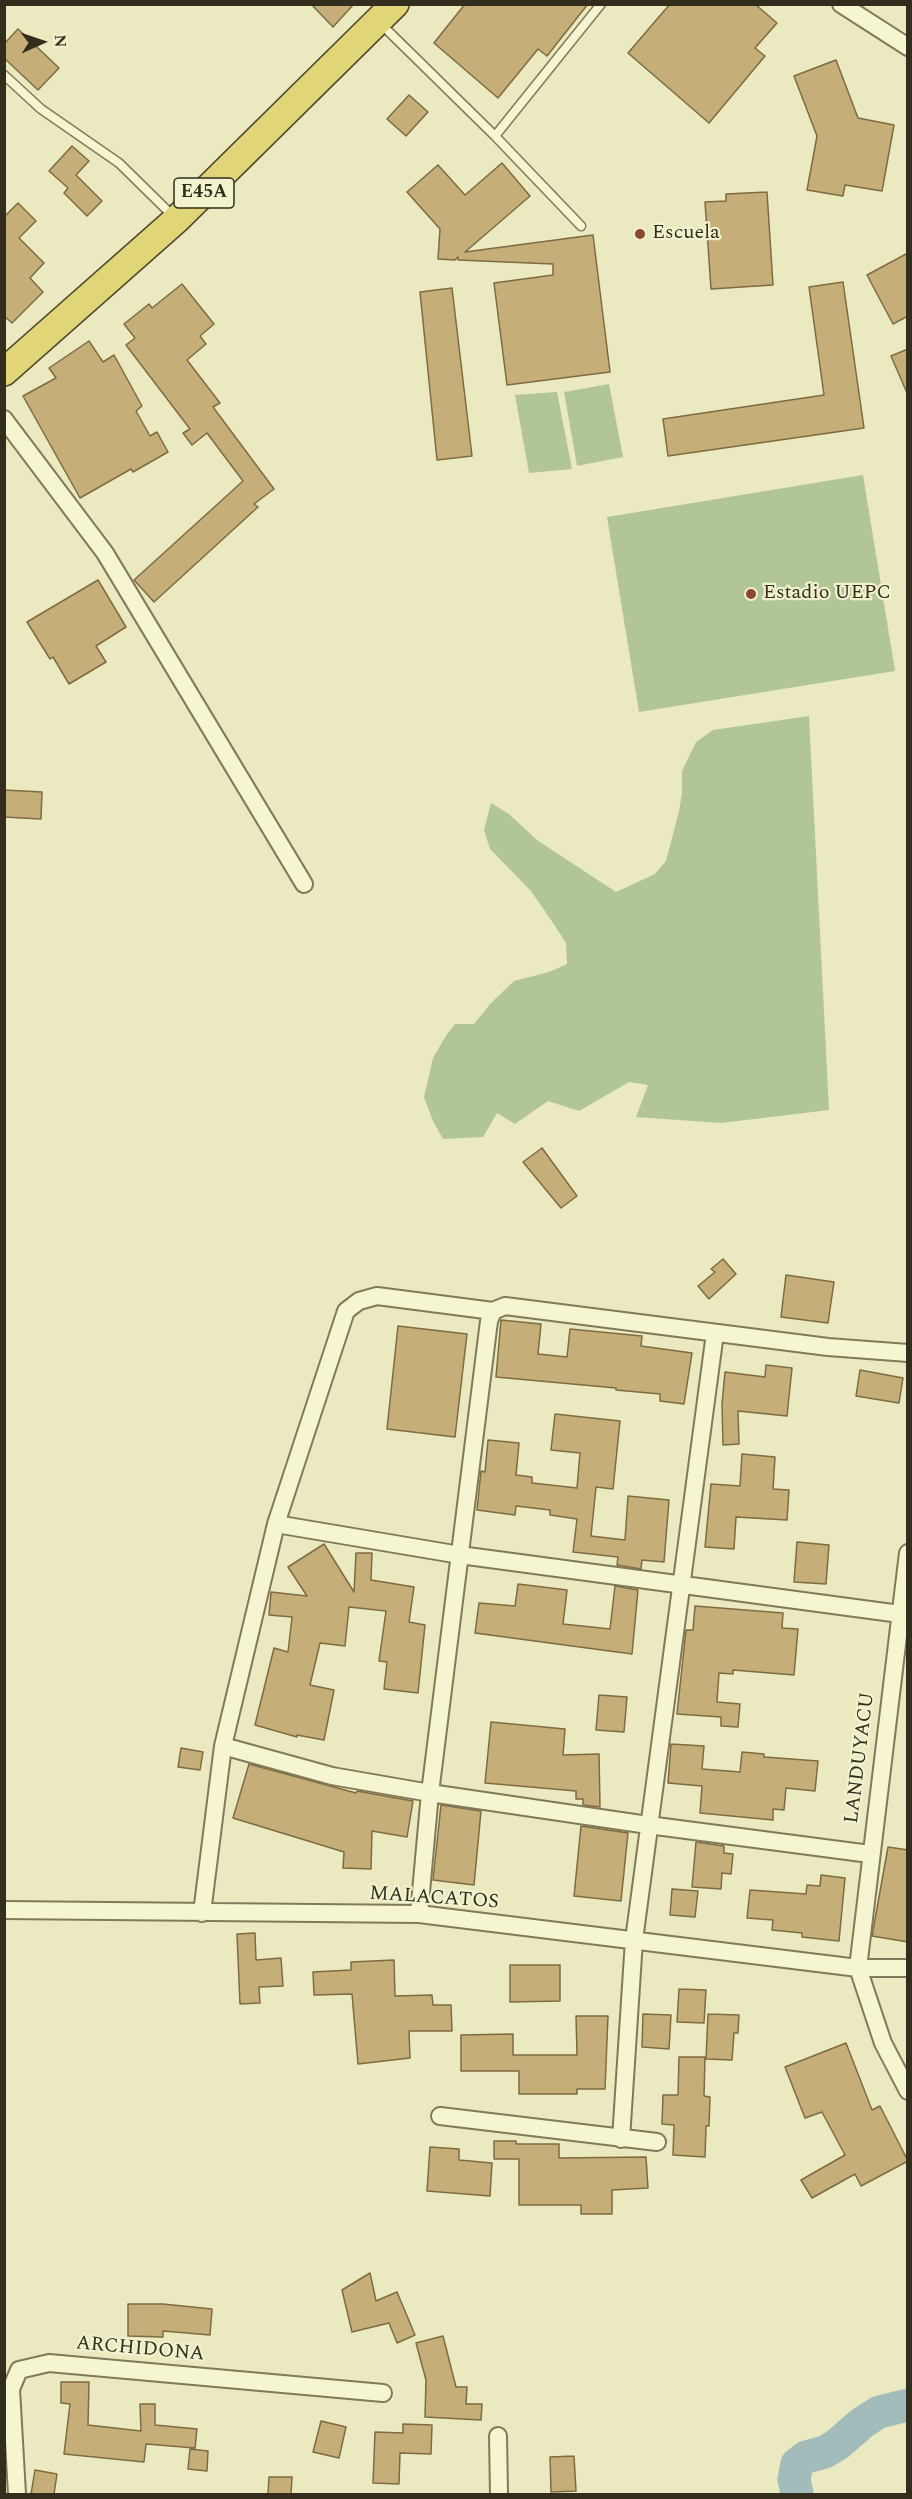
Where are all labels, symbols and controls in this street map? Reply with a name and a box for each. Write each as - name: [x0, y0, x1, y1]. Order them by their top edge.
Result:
- north arrow: [12, 12, 72, 72]
- text: N: [48, 34, 72, 48]
- road number: E45A: [174, 178, 234, 208]
- place label: Escuela: [652, 222, 720, 246]
- marker: Escuela: [633, 227, 647, 241]
- place label: Estadio UEPC: [763, 582, 891, 606]
- marker: Estadio UEPC: [744, 587, 758, 601]
- street label: LANDUYACU: [841, 1691, 881, 1825]
- street label: MALACATOS: [369, 1883, 499, 1915]
- street label: ARCHIDONA: [75, 2332, 205, 2368]

